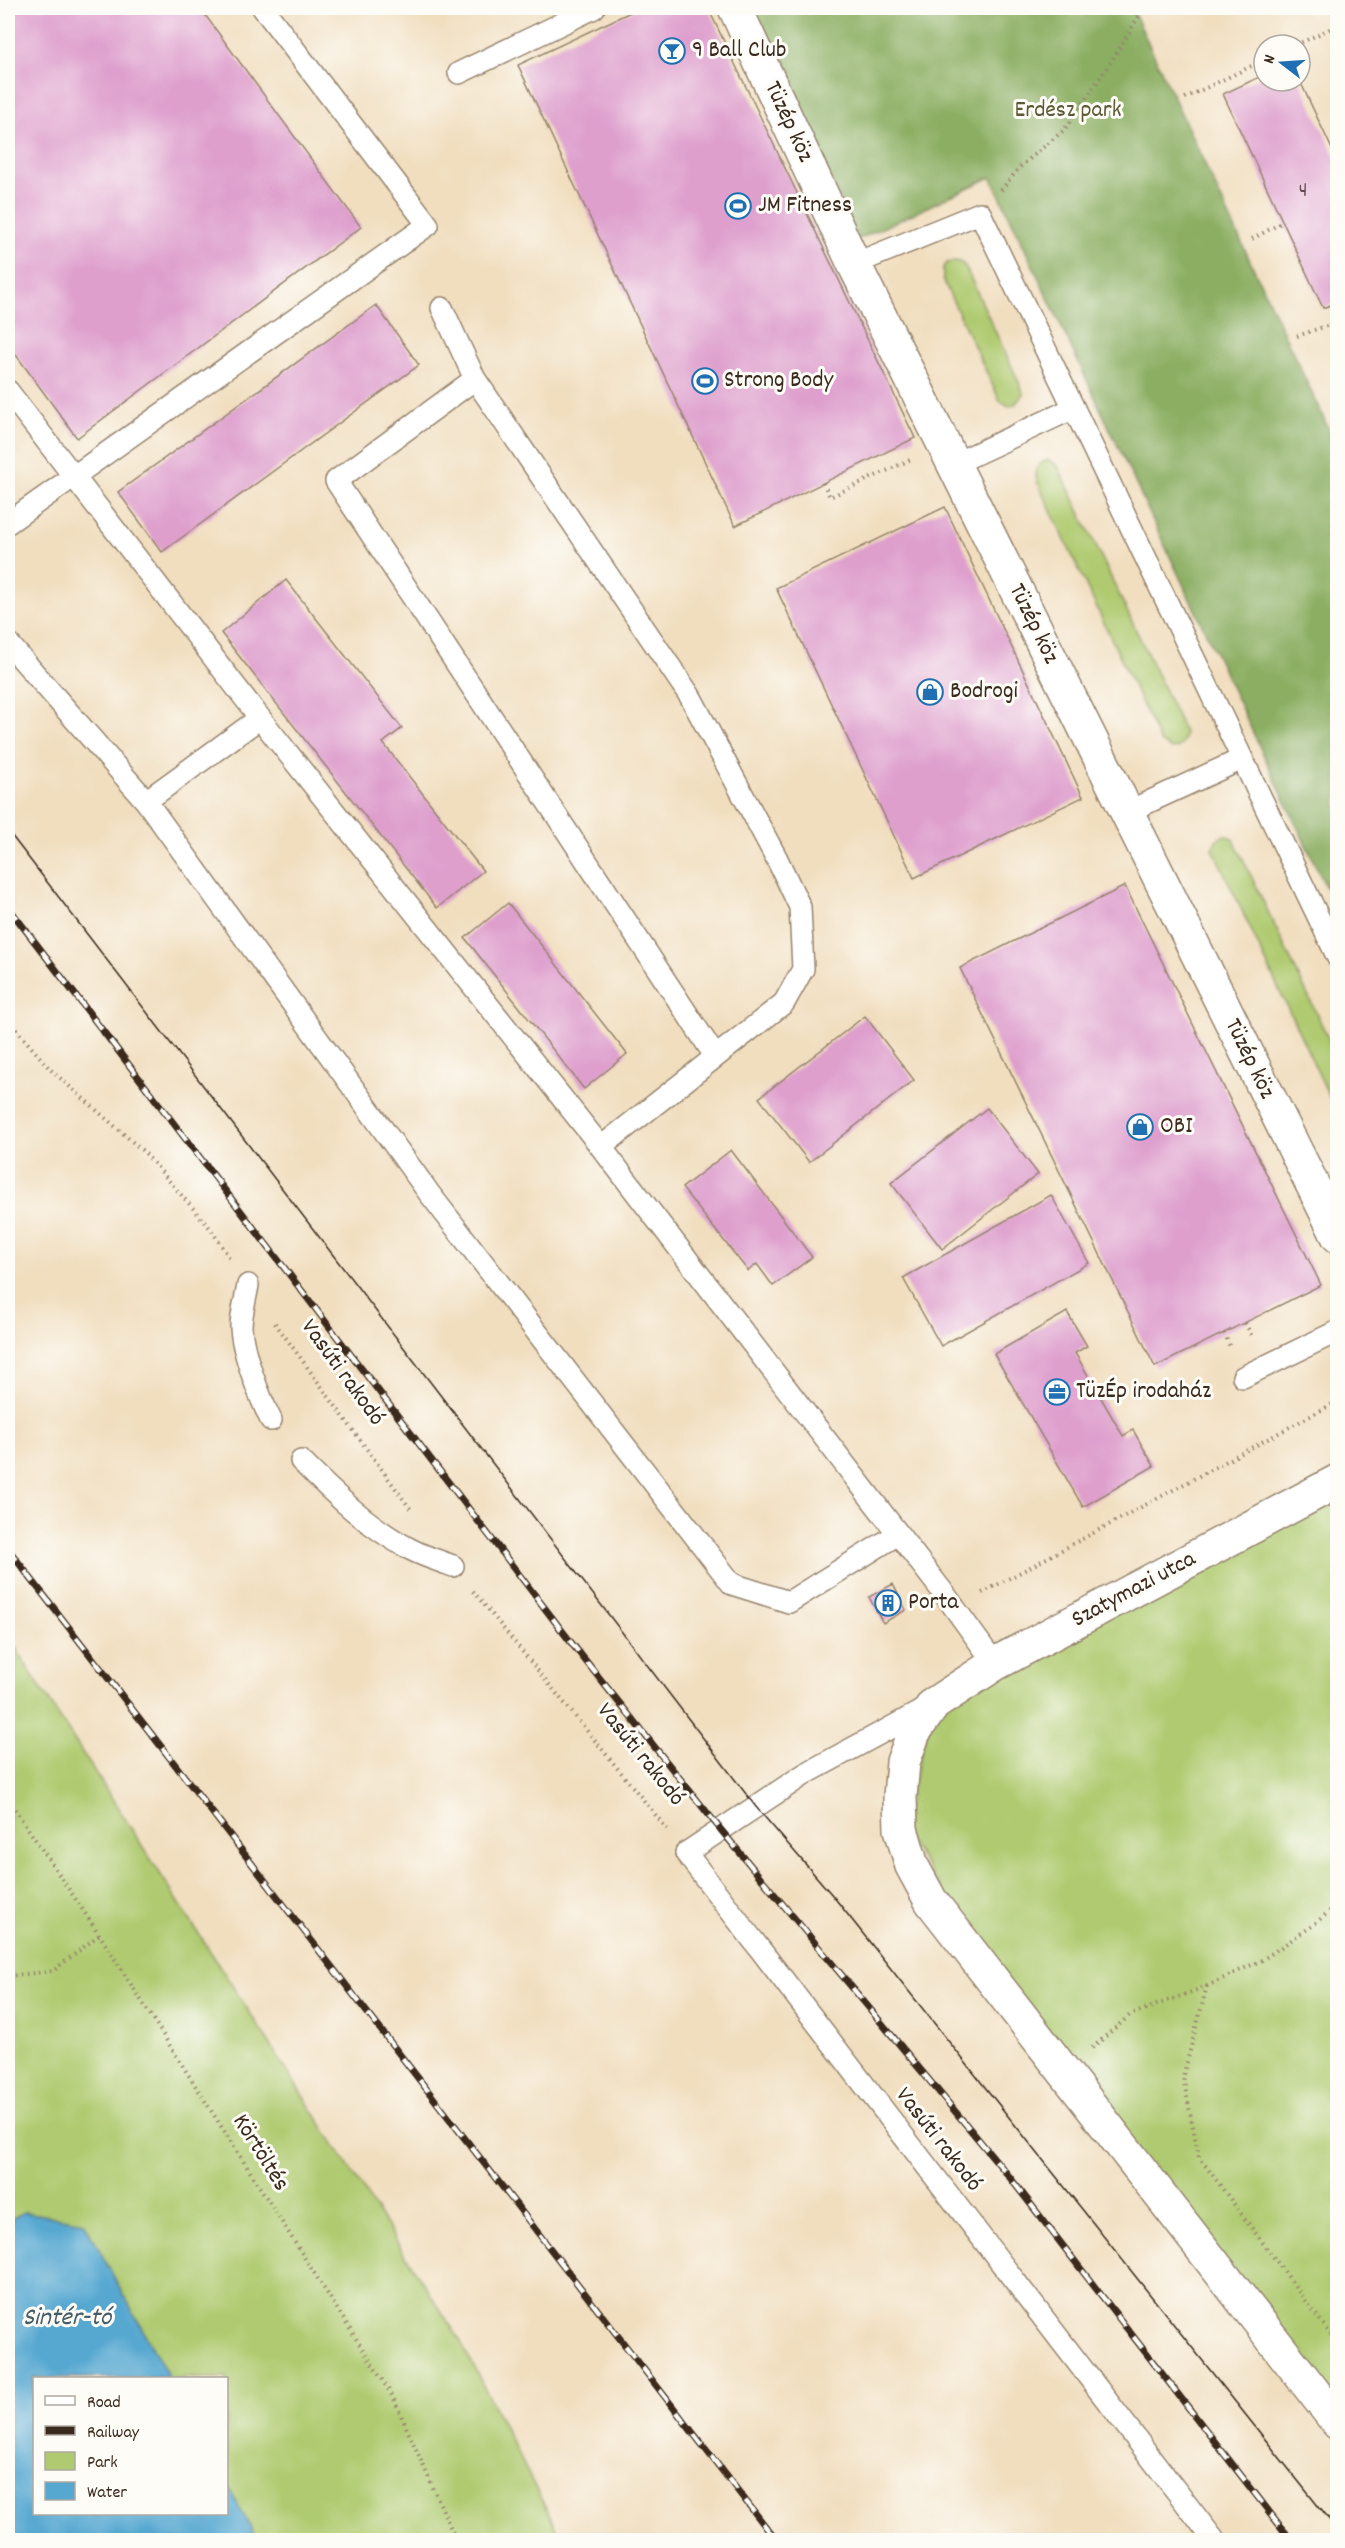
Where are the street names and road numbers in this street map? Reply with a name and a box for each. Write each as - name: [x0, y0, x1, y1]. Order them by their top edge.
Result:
- street label: Tüzép köz: [755, 76, 821, 168]
- street label: Tüzép köz: [999, 578, 1067, 670]
- street label: Tüzép köz: [1215, 1013, 1283, 1105]
- street label: Vasúti rakodó: [292, 1313, 392, 1433]
- street label: Szatymazi utca: [1066, 1543, 1203, 1637]
- street label: Vasúti rakodó: [588, 1696, 692, 1814]
- street label: Vasúti rakodó: [886, 2080, 990, 2200]
- street label: Körtöltés: [223, 2108, 297, 2198]

